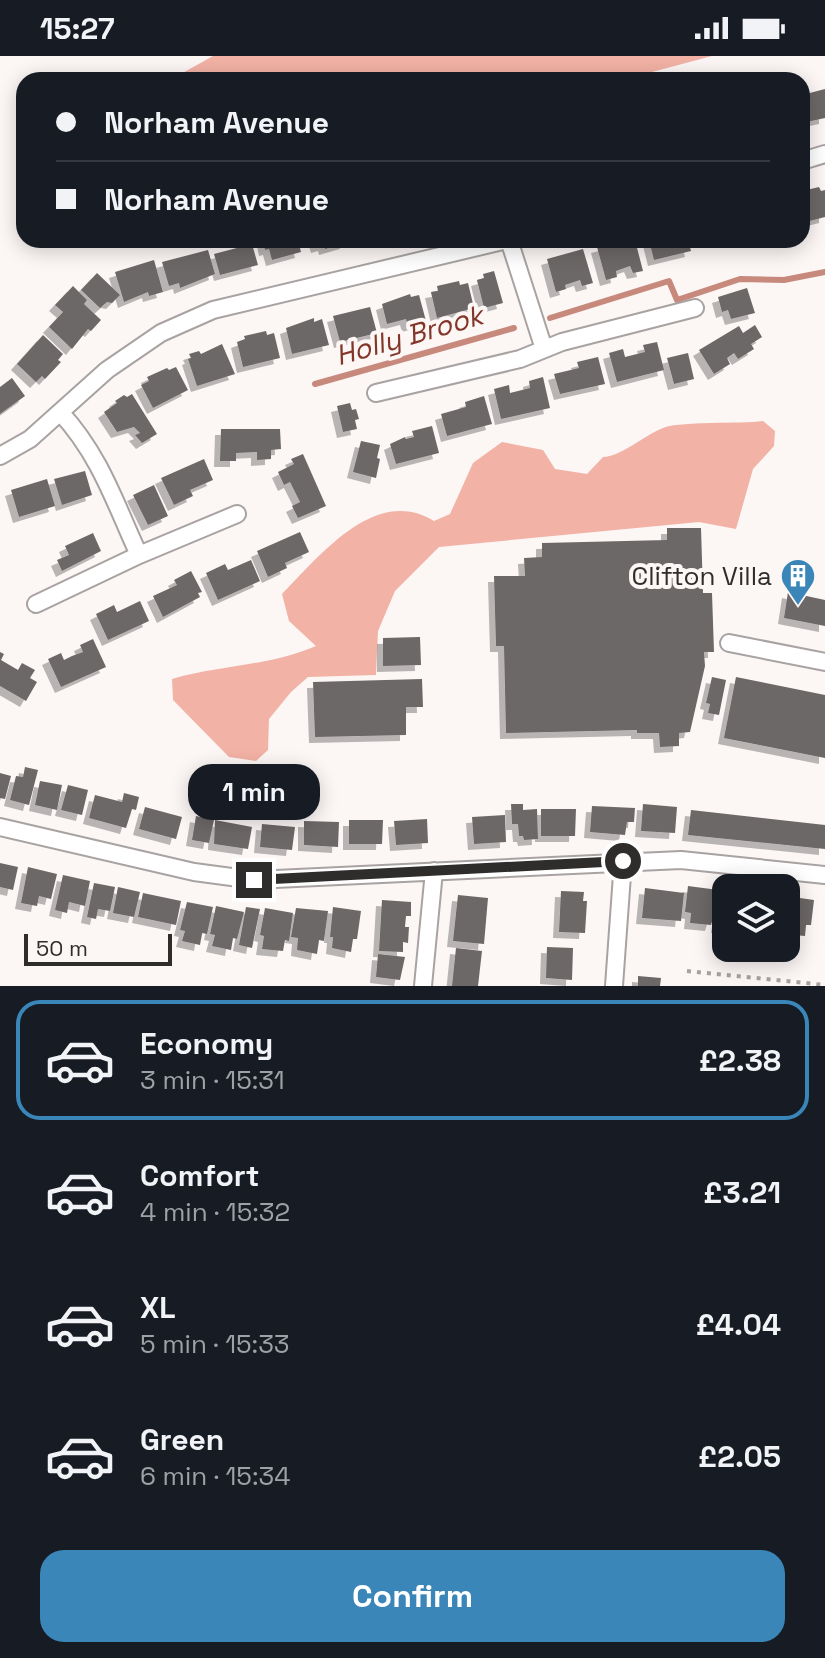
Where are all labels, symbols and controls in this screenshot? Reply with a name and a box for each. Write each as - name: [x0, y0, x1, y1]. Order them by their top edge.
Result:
- text: 15:27: [40, 9, 115, 48]
- text: Norham Avenue: [104, 103, 329, 142]
- text: Norham Avenue: [104, 180, 329, 219]
- water label: Holly Brook: [331, 296, 490, 373]
- building icon: Clifton Villa: [779, 557, 817, 607]
- place label: Clifton Villa: [632, 559, 772, 593]
- callout: 1 min: [188, 764, 320, 820]
- text: 1 min: [222, 775, 286, 809]
- route start: [605, 843, 641, 879]
- route end: [236, 862, 272, 898]
- map controls: [712, 874, 800, 962]
- button: layers: [712, 874, 800, 962]
- scale bar: [24, 930, 172, 966]
- text: 50 m: [36, 934, 88, 962]
- icon: car: [44, 1024, 116, 1096]
- text: Economy: [140, 1024, 273, 1063]
- text: £2.38: [699, 1041, 781, 1080]
- text: 3 min · 15:31: [140, 1063, 285, 1097]
- icon: car: [44, 1156, 116, 1228]
- text: Comfort: [140, 1156, 259, 1195]
- text: £3.21: [703, 1173, 781, 1212]
- text: 4 min · 15:32: [140, 1195, 290, 1229]
- icon: car: [44, 1288, 116, 1360]
- text: XL: [140, 1288, 176, 1327]
- text: £4.04: [696, 1305, 781, 1344]
- text: 5 min · 15:33: [140, 1327, 290, 1361]
- icon: car: [44, 1420, 116, 1492]
- text: Green: [140, 1420, 224, 1459]
- text: £2.05: [698, 1437, 781, 1476]
- text: 6 min · 15:34: [140, 1459, 290, 1493]
- button: Confirm: [40, 1550, 785, 1642]

